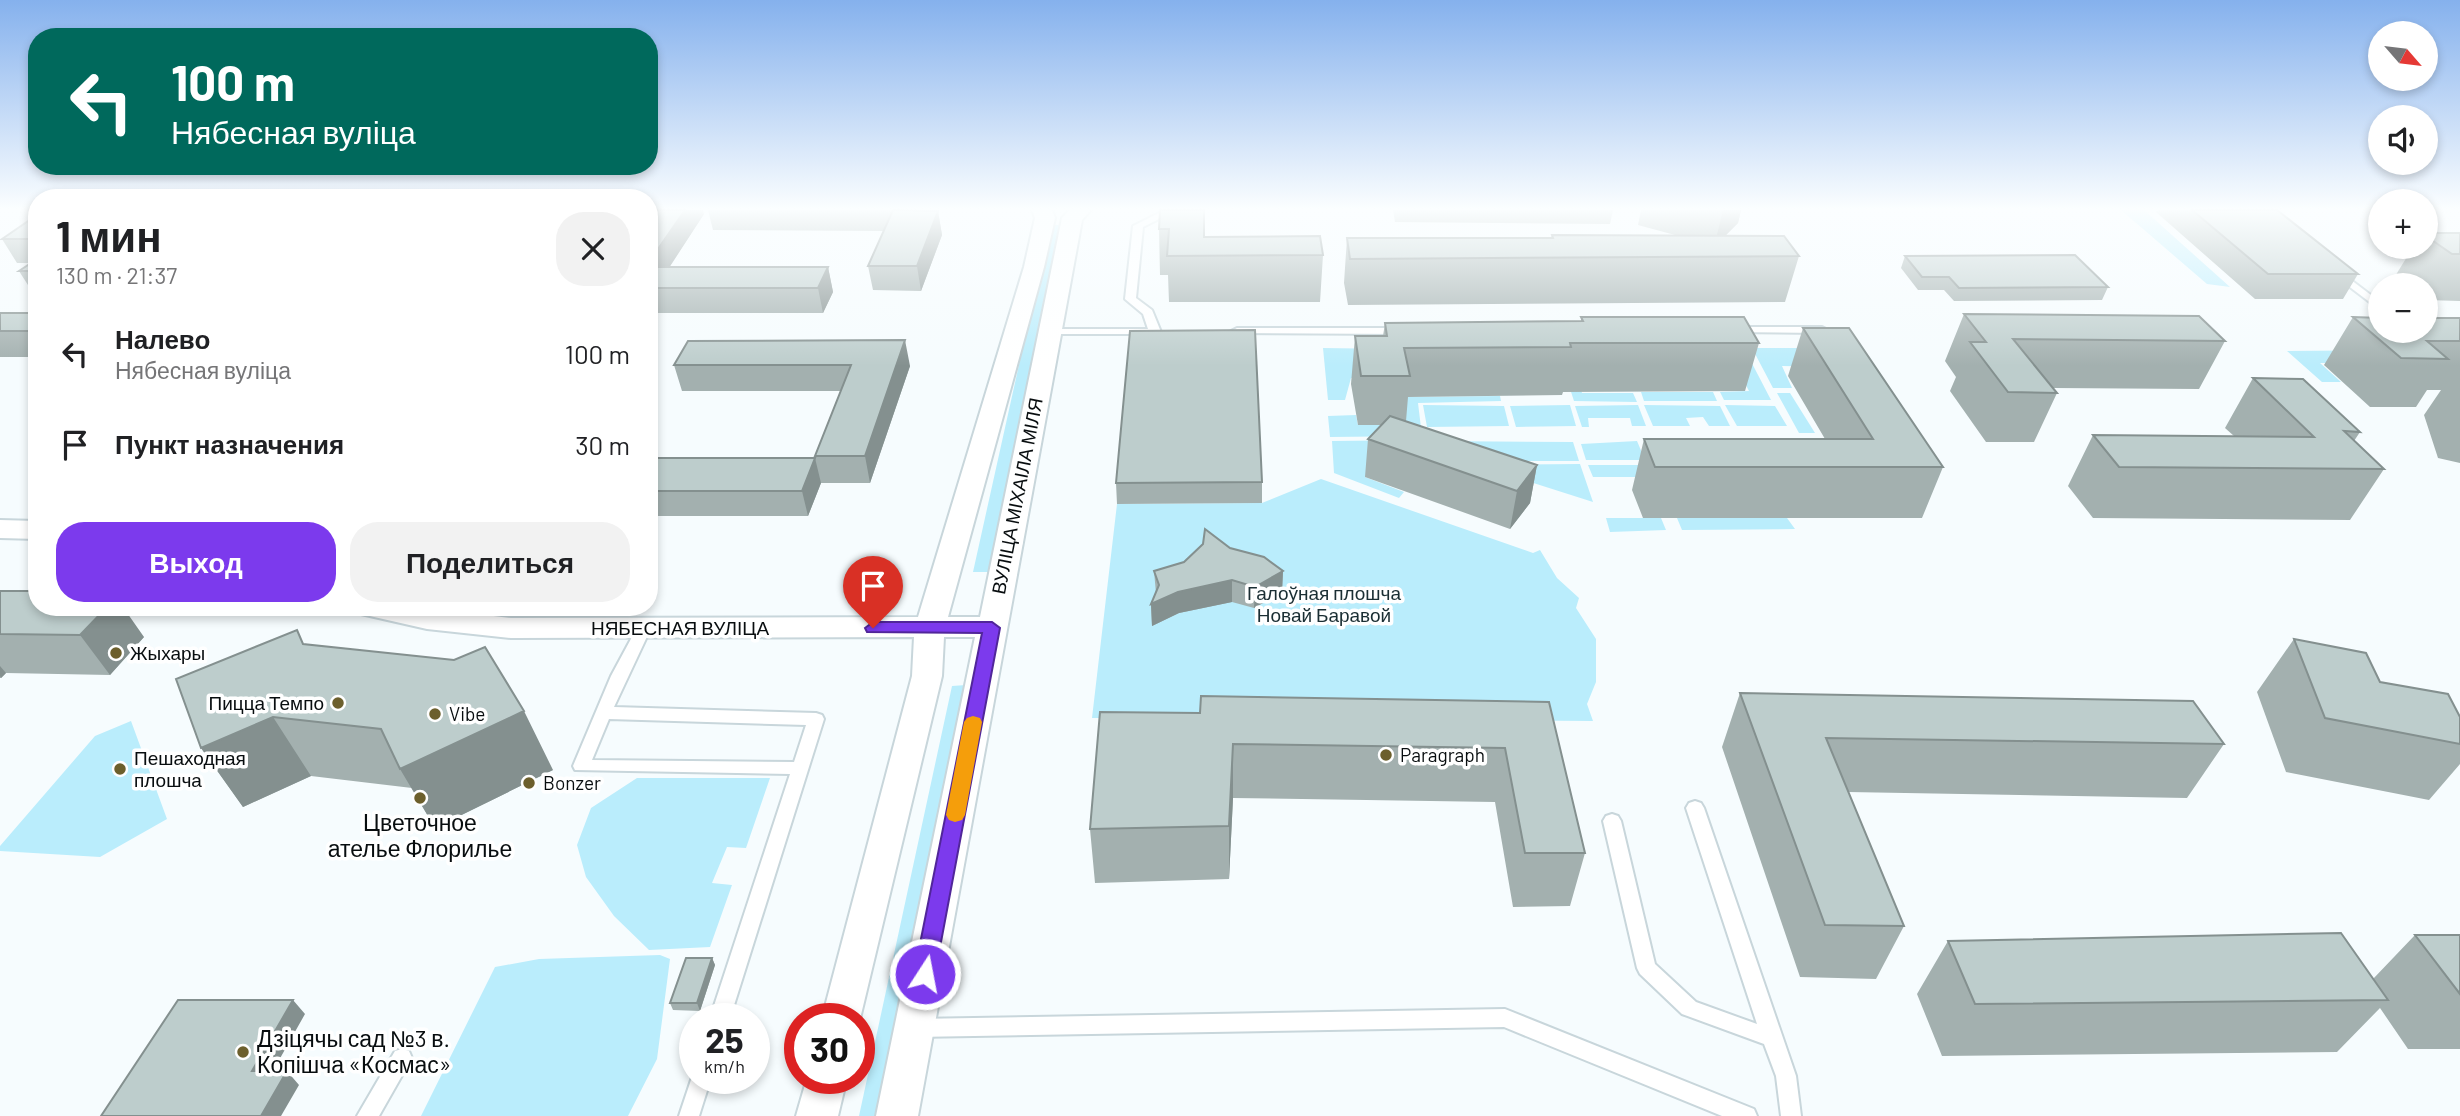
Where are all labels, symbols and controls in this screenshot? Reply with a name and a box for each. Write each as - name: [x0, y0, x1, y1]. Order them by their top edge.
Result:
- north arrow: [2368, 21, 2438, 91]
- map controls: [2368, 21, 2438, 343]
- text: 100 m: [171, 52, 295, 111]
- icon: left: [56, 56, 147, 147]
- button: sound: [2368, 105, 2438, 175]
- text: Нябесная вуліца: [171, 112, 416, 150]
- button: +: [2368, 189, 2438, 259]
- text: 1 мин: [56, 210, 162, 260]
- button: close: [556, 212, 630, 286]
- text: 130 m · 21:37: [56, 261, 177, 289]
- button: −: [2368, 273, 2438, 343]
- text: Налево: [115, 323, 210, 354]
- icon: left: [56, 335, 94, 373]
- text: 100 m: [565, 338, 630, 369]
- text: Нябесная вуліца: [115, 356, 291, 384]
- street label: ВУЛІЦА МІХАІЛА МІЛЯ: [986, 396, 1047, 596]
- icon: arrive: [56, 426, 94, 464]
- text: Пункт назначения: [115, 428, 344, 459]
- text: 30 m: [575, 429, 630, 460]
- button: Выход: [56, 522, 336, 602]
- button: Поделиться: [350, 522, 630, 602]
- pin: [843, 556, 903, 628]
- icon: arrive: [854, 567, 892, 605]
- park label: Галоўная плошча Новай Баравой: [1247, 581, 1402, 626]
- street label: НЯБЕСНАЯ ВУЛІЦА: [591, 616, 769, 639]
- place label: Жыхары: [130, 641, 205, 664]
- marker: Жыхары: [108, 645, 124, 661]
- place label: Пицца Темпо: [209, 691, 324, 714]
- marker: Пицца Темпо: [330, 695, 346, 711]
- place label: Vibe: [449, 702, 485, 725]
- marker: Vibe: [427, 706, 443, 722]
- place label: Paragraph: [1400, 743, 1485, 766]
- place label: Пешаходная плошча: [134, 746, 246, 791]
- marker: Paragraph: [1378, 747, 1394, 763]
- marker: Пешаходная плошча: [112, 761, 128, 777]
- place label: Bonzer: [543, 771, 601, 794]
- marker: Bonzer: [521, 775, 537, 791]
- marker: Цветочное ателье Флорилье: [412, 790, 428, 806]
- place label: Цветочное ателье Флорилье: [328, 808, 512, 862]
- position arrow: [888, 937, 962, 1011]
- speed limit sign: 30: [784, 1003, 875, 1094]
- text: 25: [705, 1018, 744, 1060]
- place label: Дзіцячы сад №3 в. Копішча «Космас»: [257, 1024, 451, 1078]
- marker: Дзіцячы сад №3 в. Копішча «Космас»: [235, 1044, 251, 1060]
- text: km/h: [704, 1055, 745, 1077]

